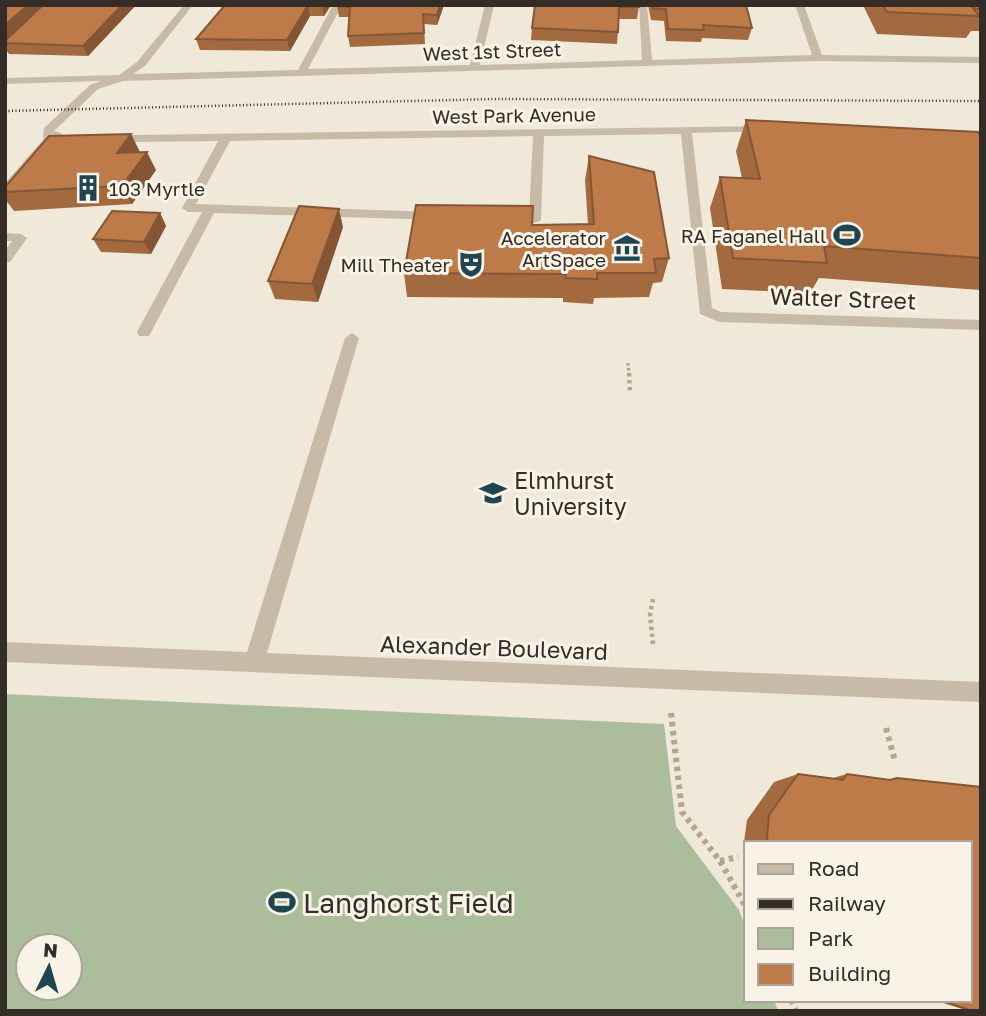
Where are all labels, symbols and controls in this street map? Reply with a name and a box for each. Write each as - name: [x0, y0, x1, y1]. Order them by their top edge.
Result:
- street label: West 1st Street: [422, 37, 562, 65]
- street label: West Park Avenue: [432, 102, 596, 128]
- building icon: 103 Myrtle: [73, 173, 103, 203]
- place label: 103 Myrtle: [109, 177, 205, 200]
- sports icon: RA Faganel Hall: [832, 220, 862, 250]
- place label: RA Faganel Hall: [681, 224, 826, 247]
- place label: Accelerator ArtSpace: [501, 226, 607, 271]
- museum icon: Accelerator ArtSpace: [612, 233, 642, 263]
- theatre icon: Mill Theater: [456, 249, 486, 279]
- place label: Mill Theater: [341, 253, 451, 276]
- street label: Walter Street: [769, 281, 917, 315]
- place label: Elmhurst University: [514, 466, 627, 520]
- school or university icon: Elmhurst University: [478, 478, 508, 508]
- street label: Alexander Boulevard: [380, 629, 608, 665]
- legend: [744, 841, 972, 1002]
- text: Road: [808, 855, 859, 881]
- place label: Langhorst Field: [303, 886, 514, 919]
- sports icon: Langhorst Field: [267, 887, 297, 917]
- text: Railway: [808, 890, 886, 916]
- text: Park: [808, 925, 854, 951]
- north arrow: [14, 932, 84, 1002]
- text: N: [42, 937, 59, 962]
- text: Building: [808, 960, 891, 986]

